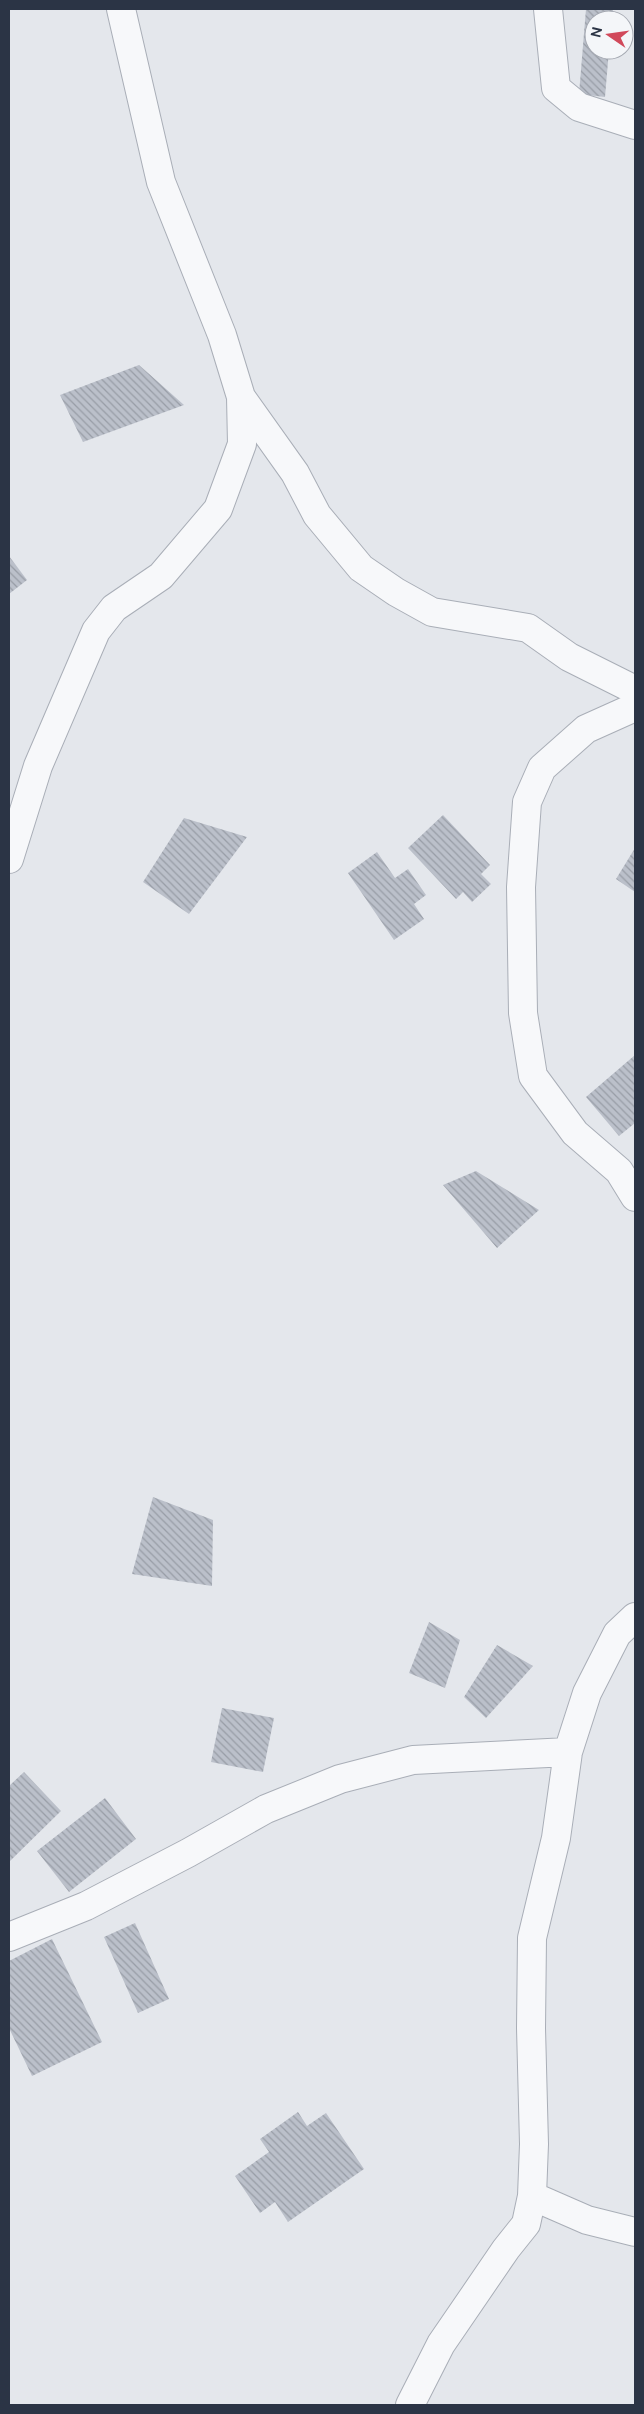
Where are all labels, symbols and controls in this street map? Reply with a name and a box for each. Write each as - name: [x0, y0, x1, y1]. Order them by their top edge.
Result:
- north arrow: [584, 10, 634, 60]
- text: N: [586, 25, 606, 39]

